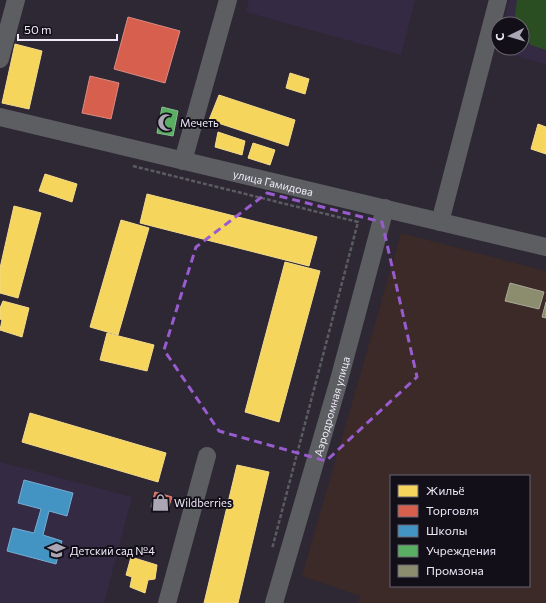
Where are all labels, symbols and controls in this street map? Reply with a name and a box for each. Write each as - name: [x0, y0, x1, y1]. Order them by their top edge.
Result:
- scale bar: [18, 16, 117, 42]
- north arrow: [490, 16, 530, 56]
- text: 50 m: [24, 22, 52, 36]
- text: С: [493, 32, 506, 41]
- mosque icon: Мечеть: [157, 112, 177, 132]
- place label: Мечеть: [180, 116, 219, 129]
- street label: улица Гамидова: [232, 166, 315, 198]
- street label: Аэродромная улица: [311, 355, 352, 458]
- legend: [390, 475, 530, 587]
- text: Жильё: [426, 483, 465, 497]
- shop icon: Wildberries: [151, 492, 171, 512]
- place label: Wildberries: [174, 496, 232, 509]
- text: Торговля: [426, 503, 479, 517]
- text: Школы: [426, 523, 467, 537]
- school or university icon: Детский сад №4: [47, 540, 67, 560]
- text: Учреждения: [426, 543, 496, 557]
- place label: Детский сад №4: [70, 544, 155, 557]
- text: Промзона: [426, 563, 484, 577]

